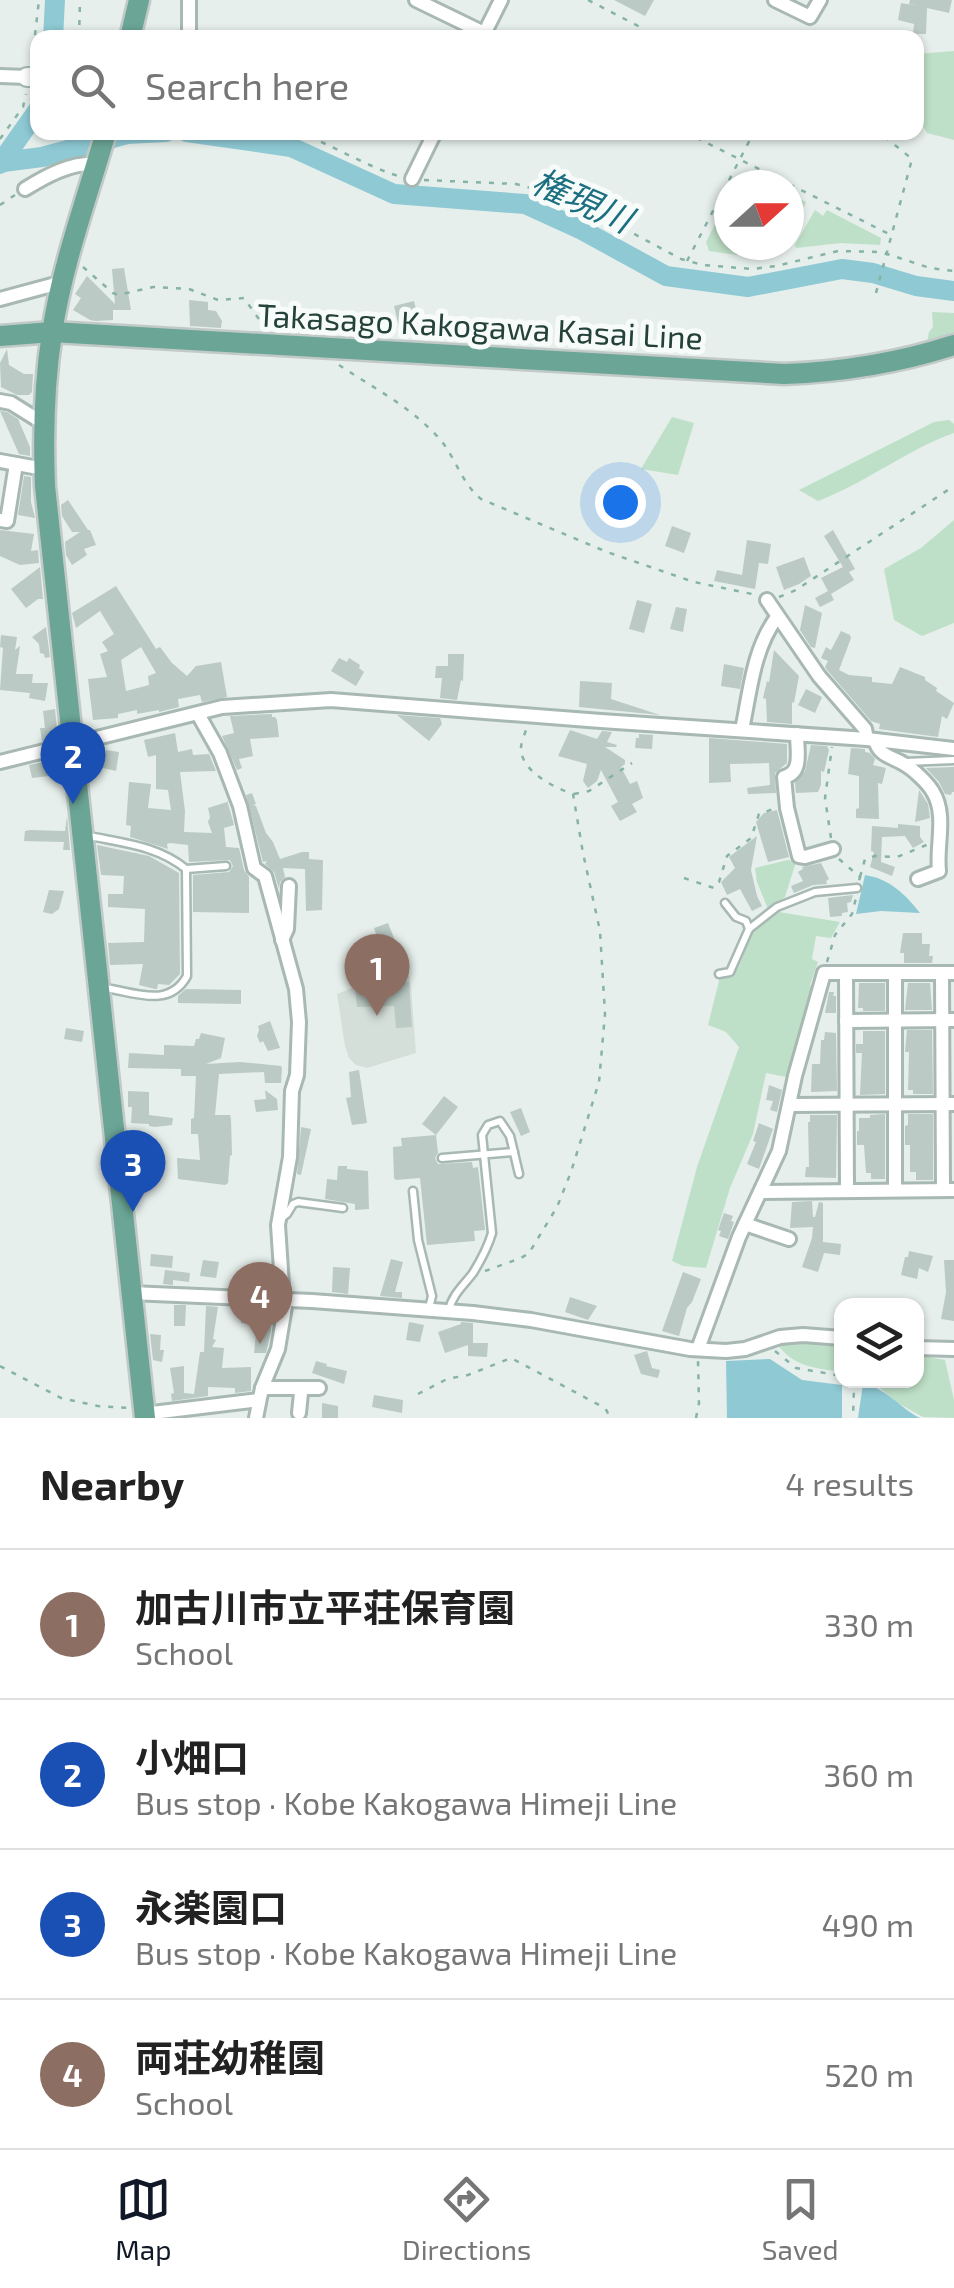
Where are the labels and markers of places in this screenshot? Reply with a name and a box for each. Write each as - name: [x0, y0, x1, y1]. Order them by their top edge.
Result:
- pin: 2: [40, 722, 106, 804]
- pin: 1: [344, 934, 410, 1016]
- pin: 3: [100, 1130, 166, 1212]
- pin: 4: [228, 1262, 292, 1344]

